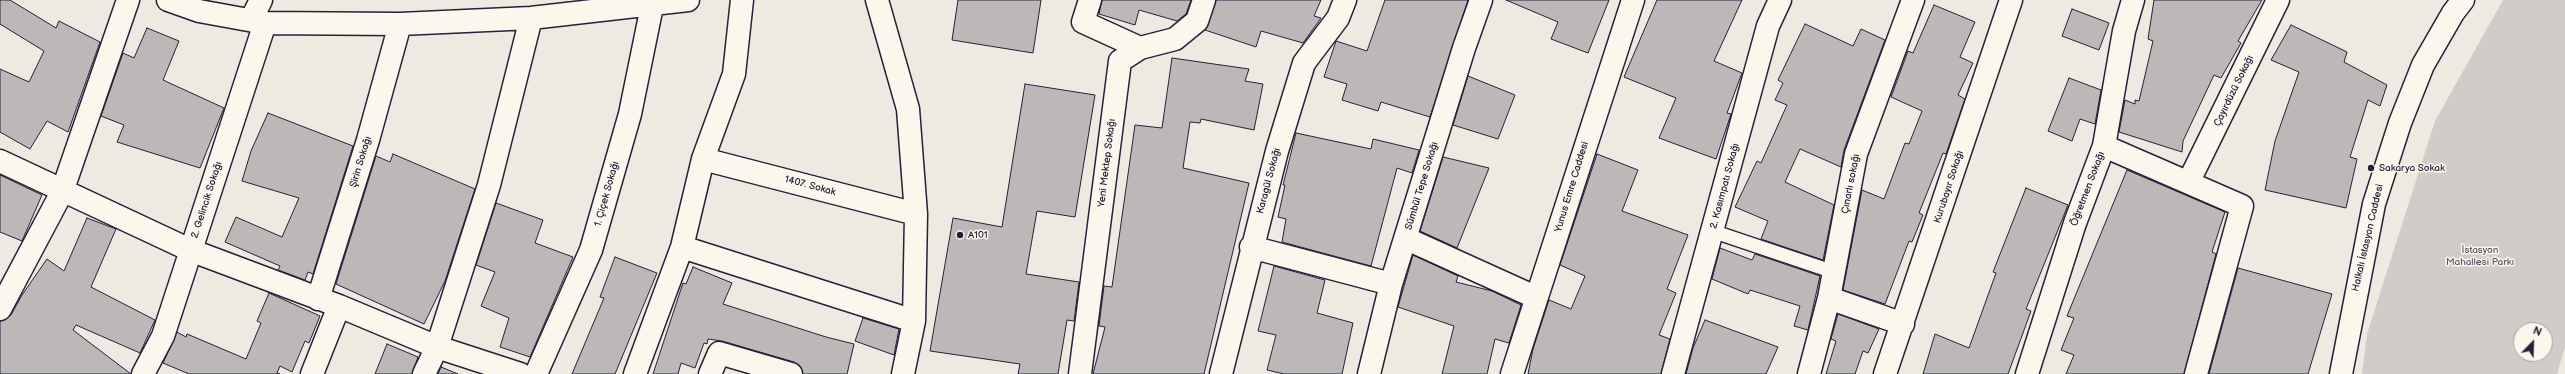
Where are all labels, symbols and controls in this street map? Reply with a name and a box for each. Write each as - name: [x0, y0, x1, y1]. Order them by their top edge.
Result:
- street label: Çayırdüzü Sokağı: [2212, 53, 2256, 129]
- street label: Yeni Mektep Sokağı: [1096, 118, 1118, 208]
- street label: Şirin Sokağı: [348, 135, 374, 189]
- street label: Sümbül Tepe Sokağı: [1403, 140, 1441, 232]
- street label: Yunus Emre Caddesi: [1553, 140, 1591, 234]
- street label: 2. Kasımpatı Sokağı: [1708, 142, 1742, 230]
- street label: Karagül Sokağı: [1254, 147, 1284, 215]
- street label: Kurubayır Sokağı: [1932, 149, 1966, 225]
- street label: Öğretmen Sokağı: [2068, 150, 2108, 228]
- street label: Çınarlı sokağı: [1839, 153, 1863, 215]
- street label: 2. Gelincik Sokağı: [189, 160, 225, 240]
- street label: 1. Çiçek Sokağı: [592, 160, 622, 228]
- place label: Sakarya Sokak: [2379, 162, 2445, 174]
- marker: Sakarya Sokak: [2366, 163, 2376, 173]
- street label: 1407. Sokak: [783, 173, 837, 199]
- street label: Halkalı İstasyon Caddesi: [2350, 183, 2386, 293]
- place label: A101: [968, 229, 988, 241]
- marker: A101: [955, 230, 965, 240]
- park label: İstasyon Mahallesi Parkı: [2446, 244, 2514, 268]
- north arrow: [2513, 322, 2553, 362]
- text: N: [2531, 324, 2544, 339]

